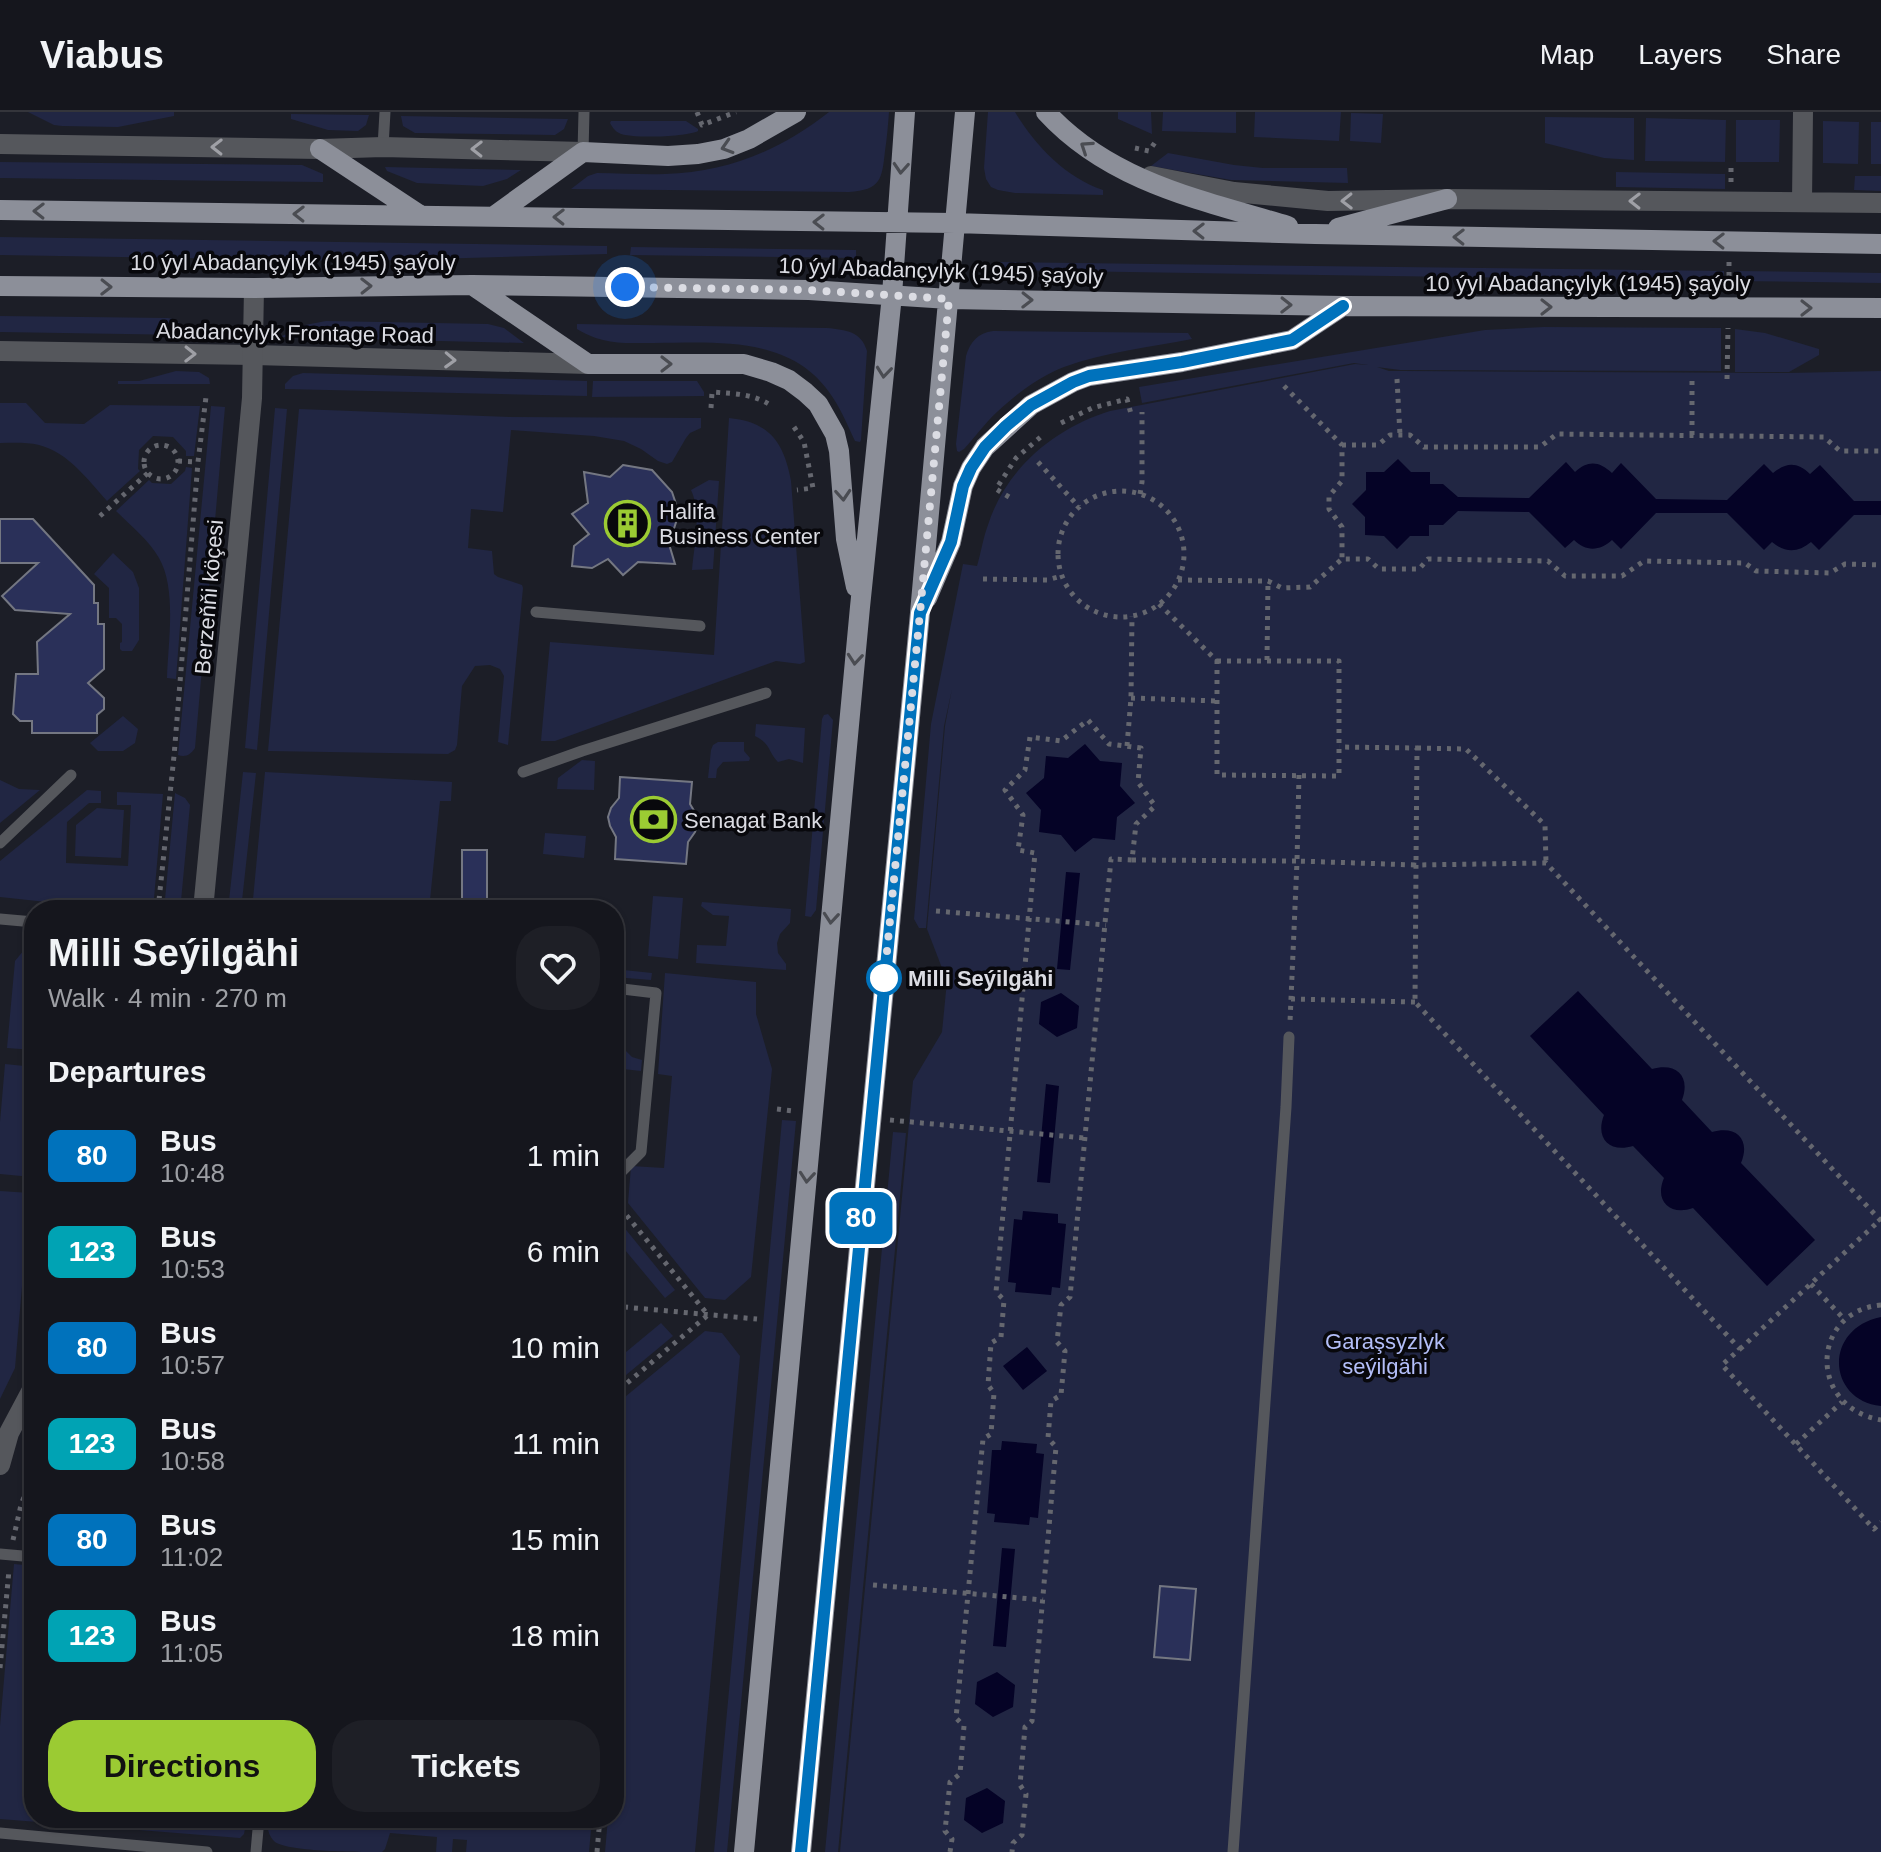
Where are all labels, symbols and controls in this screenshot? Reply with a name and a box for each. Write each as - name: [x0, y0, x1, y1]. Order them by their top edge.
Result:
- text: Viabus: [40, 34, 164, 76]
- text: Map: [1540, 39, 1594, 70]
- text: Layers: [1638, 39, 1722, 70]
- text: Share: [1766, 39, 1841, 70]
- one-way arrow: [210, 138, 223, 155]
- one-way arrow: [721, 138, 734, 154]
- one-way arrow: [470, 141, 483, 158]
- one-way arrow: [1081, 142, 1095, 157]
- one-way arrow: [893, 162, 910, 175]
- one-way arrow: [1340, 192, 1353, 209]
- one-way arrow: [1628, 192, 1641, 209]
- one-way arrow: [32, 202, 45, 219]
- one-way arrow: [292, 205, 305, 223]
- one-way arrow: [552, 208, 565, 226]
- one-way arrow: [812, 213, 825, 231]
- one-way arrow: [1192, 222, 1205, 240]
- one-way arrow: [1452, 228, 1465, 245]
- one-way arrow: [1712, 232, 1725, 250]
- street label: 10 ýyl Abadançylyk (1945) şaýoly: [130, 250, 456, 275]
- street label: 10 ýyl Abadançylyk (1945) şaýoly: [778, 253, 1104, 289]
- your location: [605, 267, 645, 307]
- street label: 10 ýyl Abadançylyk (1945) şaýoly: [1425, 271, 1751, 296]
- one-way arrow: [360, 277, 373, 295]
- one-way arrow: [100, 278, 113, 296]
- one-way arrow: [1021, 291, 1034, 309]
- one-way arrow: [1280, 296, 1293, 314]
- one-way arrow: [1540, 298, 1553, 316]
- one-way arrow: [1800, 299, 1813, 317]
- street label: Abadancylyk Frontage Road: [156, 318, 434, 348]
- one-way arrow: [184, 345, 197, 363]
- one-way arrow: [444, 352, 457, 369]
- one-way arrow: [660, 355, 673, 373]
- one-way arrow: [876, 366, 893, 379]
- one-way arrow: [834, 489, 851, 502]
- place label: Halifa Business Center: [659, 499, 820, 549]
- building icon: Halifa Business Center: [604, 500, 652, 548]
- street label: Berzeňňi köçesi: [190, 519, 228, 675]
- one-way arrow: [847, 653, 864, 666]
- bank icon: Senagat Bank: [629, 796, 677, 844]
- place label: Senagat Bank: [684, 808, 823, 833]
- one-way arrow: [823, 912, 840, 925]
- button: heart: [516, 926, 600, 1010]
- text: Milli Seýilgähi: [48, 932, 299, 974]
- marker: Milli Seýilgähi: [867, 961, 901, 995]
- place label: Milli Seýilgähi: [908, 966, 1053, 991]
- text: Walk · 4 min · 270 m: [48, 983, 287, 1013]
- text: Departures: [48, 1055, 206, 1088]
- text: Bus: [160, 1124, 217, 1157]
- text: 1 min: [527, 1139, 600, 1172]
- text: 80: [76, 1140, 108, 1171]
- text: 10:48: [160, 1158, 225, 1188]
- one-way arrow: [799, 1171, 816, 1184]
- line badge: 80: [825, 1192, 897, 1244]
- text: 80: [845, 1202, 877, 1233]
- text: Bus: [160, 1220, 217, 1253]
- text: 6 min: [527, 1235, 600, 1268]
- text: 123: [69, 1236, 115, 1267]
- text: 10:53: [160, 1254, 225, 1284]
- text: Bus: [160, 1316, 217, 1349]
- park label: Garaşsyzlyk seýilgähi: [1325, 1329, 1446, 1379]
- text: 10 min: [510, 1331, 600, 1364]
- text: 80: [76, 1332, 108, 1363]
- text: 10:57: [160, 1350, 225, 1380]
- text: Bus: [160, 1412, 217, 1445]
- text: 11 min: [512, 1427, 600, 1460]
- text: 123: [69, 1428, 115, 1459]
- text: 10:58: [160, 1446, 225, 1476]
- text: Bus: [160, 1508, 217, 1541]
- text: 15 min: [510, 1523, 600, 1556]
- text: 80: [76, 1524, 108, 1555]
- text: 11:02: [160, 1542, 223, 1572]
- text: Bus: [160, 1604, 217, 1637]
- text: 18 min: [510, 1619, 600, 1652]
- text: 123: [69, 1620, 115, 1651]
- text: 11:05: [160, 1638, 223, 1668]
- button: Directions: [48, 1720, 316, 1812]
- button: Tickets: [332, 1720, 600, 1812]

